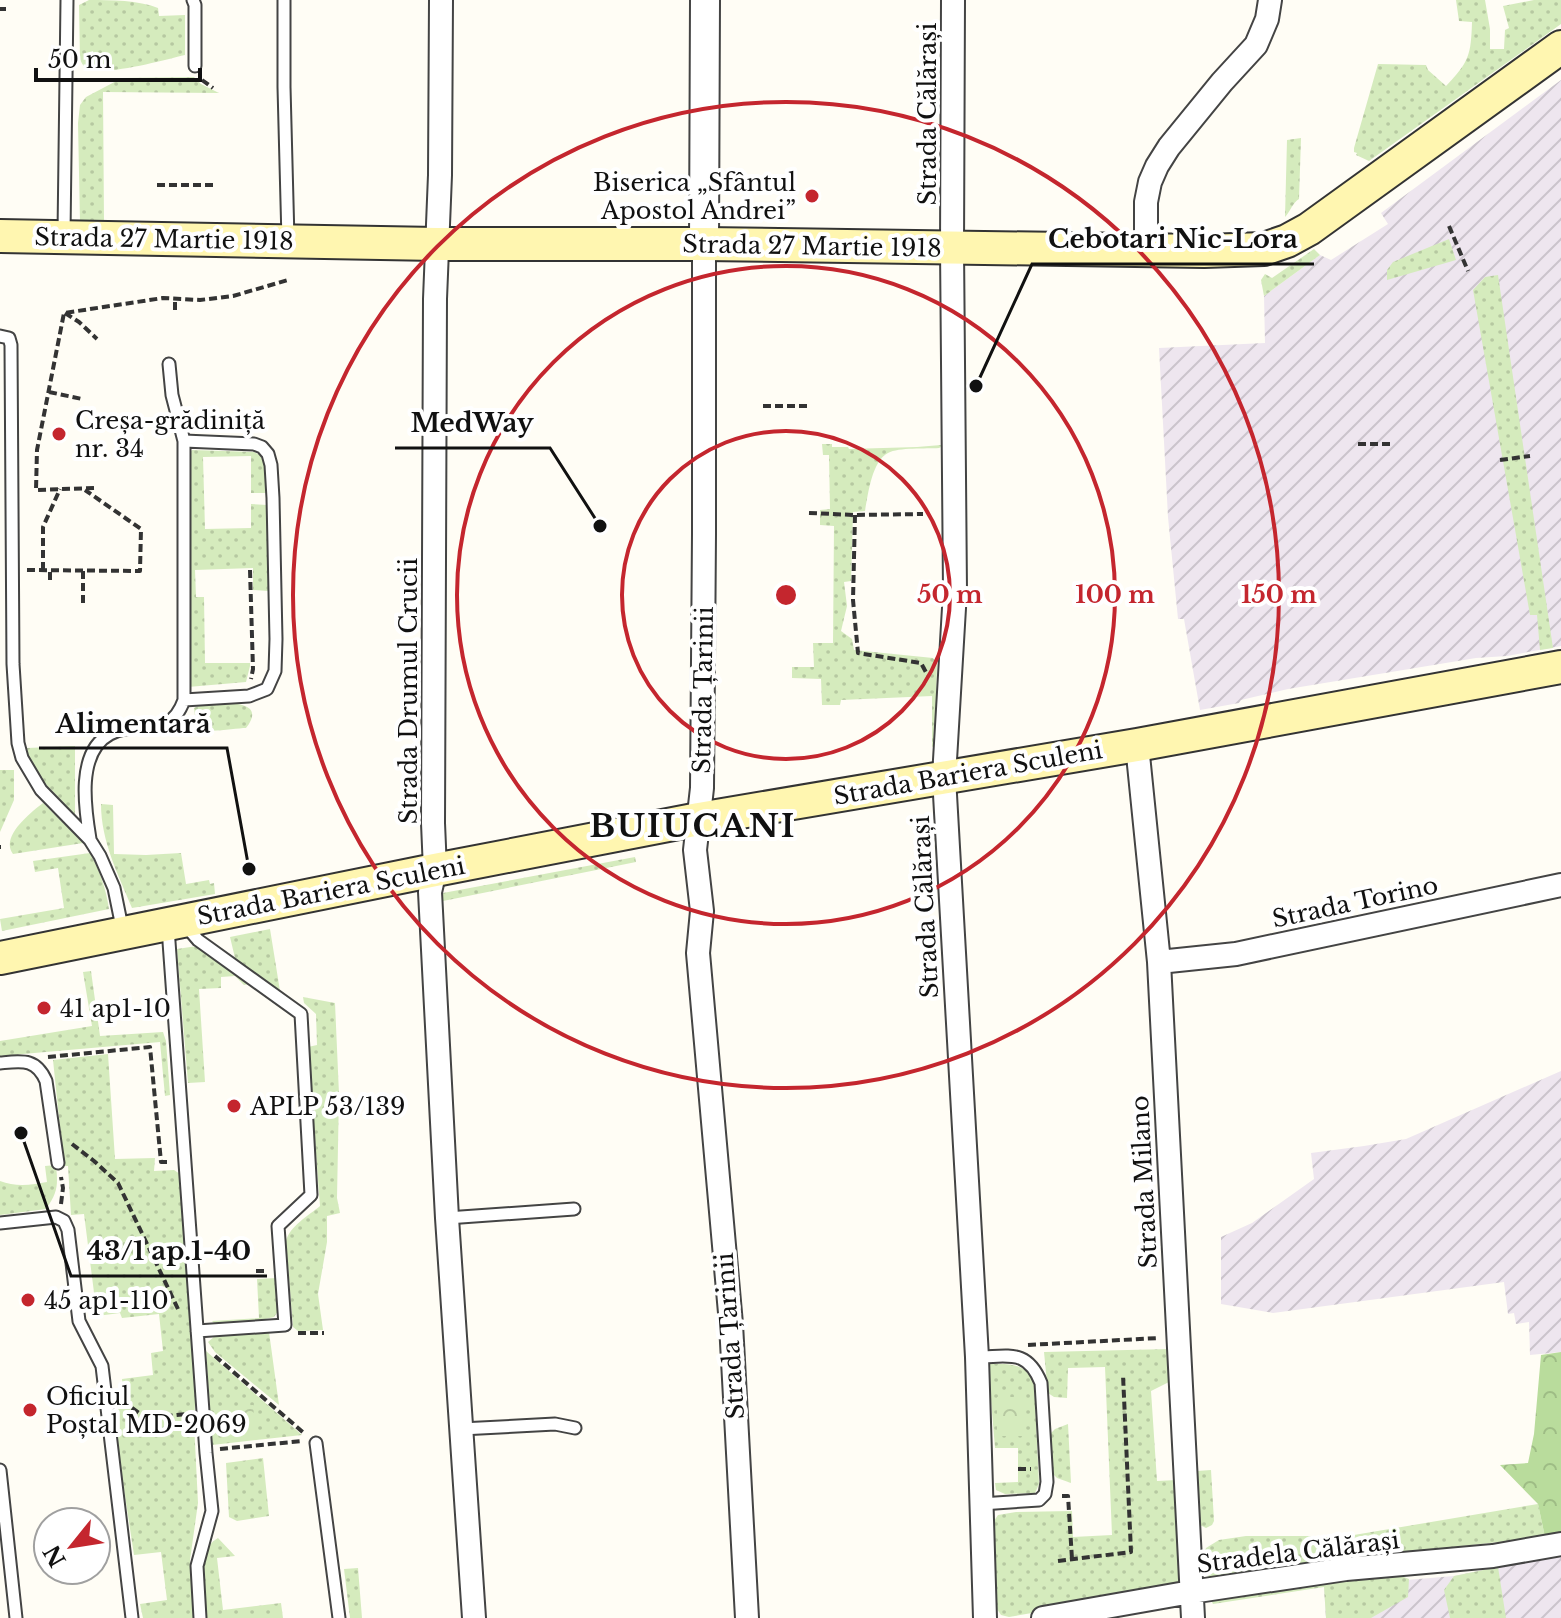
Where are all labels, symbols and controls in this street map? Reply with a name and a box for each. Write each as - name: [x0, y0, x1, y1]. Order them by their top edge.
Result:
- street label: Strada Călărași: [913, 23, 942, 205]
- scale bar: [36, 32, 200, 82]
- text: 50 m: [48, 45, 112, 74]
- place label: Biserica „Sfântul Apostol Andrei”: [593, 168, 796, 225]
- marker: Biserica „Sfântul Apostol Andrei”: [803, 187, 821, 205]
- callout: Cebotari Nic-Lora: [1032, 214, 1314, 264]
- street label: Strada 27 Martie 1918: [34, 222, 294, 256]
- text: Cebotari Nic-Lora: [1048, 223, 1298, 255]
- street label: Strada 27 Martie 1918: [682, 229, 942, 263]
- callout: MedWay: [395, 398, 550, 448]
- place label: Creșa-grădiniță nr. 34: [75, 406, 266, 463]
- text: MedWay: [410, 407, 534, 439]
- marker: Creșa-grădiniță nr. 34: [50, 425, 68, 443]
- street label: Strada Drumul Crucii: [394, 558, 423, 824]
- text: 50 m: [917, 580, 983, 609]
- text: 100 m: [1075, 580, 1155, 609]
- text: 150 m: [1241, 580, 1317, 609]
- centre of rings: [772, 581, 800, 609]
- street label: Strada Țarinii: [687, 606, 719, 774]
- callout: Alimentară: [39, 698, 227, 748]
- text: Alimentară: [54, 708, 211, 740]
- street label: Strada Bariera Sculeni: [831, 735, 1105, 811]
- district label: BUIUCANI: [589, 806, 797, 846]
- street label: Strada Călărași: [906, 815, 944, 999]
- street label: Strada Bariera Sculeni: [195, 851, 467, 931]
- street label: Strada Torino: [1269, 870, 1441, 934]
- place label: 41 ap1-10: [60, 994, 171, 1023]
- marker: 41 ap1-10: [35, 999, 53, 1017]
- place label: APLP 53/139: [249, 1092, 406, 1121]
- street label: Strada Milano: [1125, 1095, 1163, 1269]
- marker: APLP 53/139: [225, 1097, 243, 1115]
- callout: 43/1 ap.1-40: [71, 1226, 267, 1276]
- text: 43/1 ap.1-40: [87, 1235, 251, 1267]
- street label: Strada Țarinii: [710, 1252, 750, 1420]
- place label: 45 ap1-110: [44, 1286, 169, 1315]
- marker: 45 ap1-110: [19, 1291, 37, 1309]
- place label: Oficiul Poștal MD-2069: [46, 1382, 247, 1439]
- marker: Oficiul Poștal MD-2069: [21, 1401, 39, 1419]
- north arrow: [32, 1506, 112, 1586]
- street label: Stradela Călărași: [1195, 1525, 1401, 1579]
- text: N: [38, 1540, 72, 1571]

